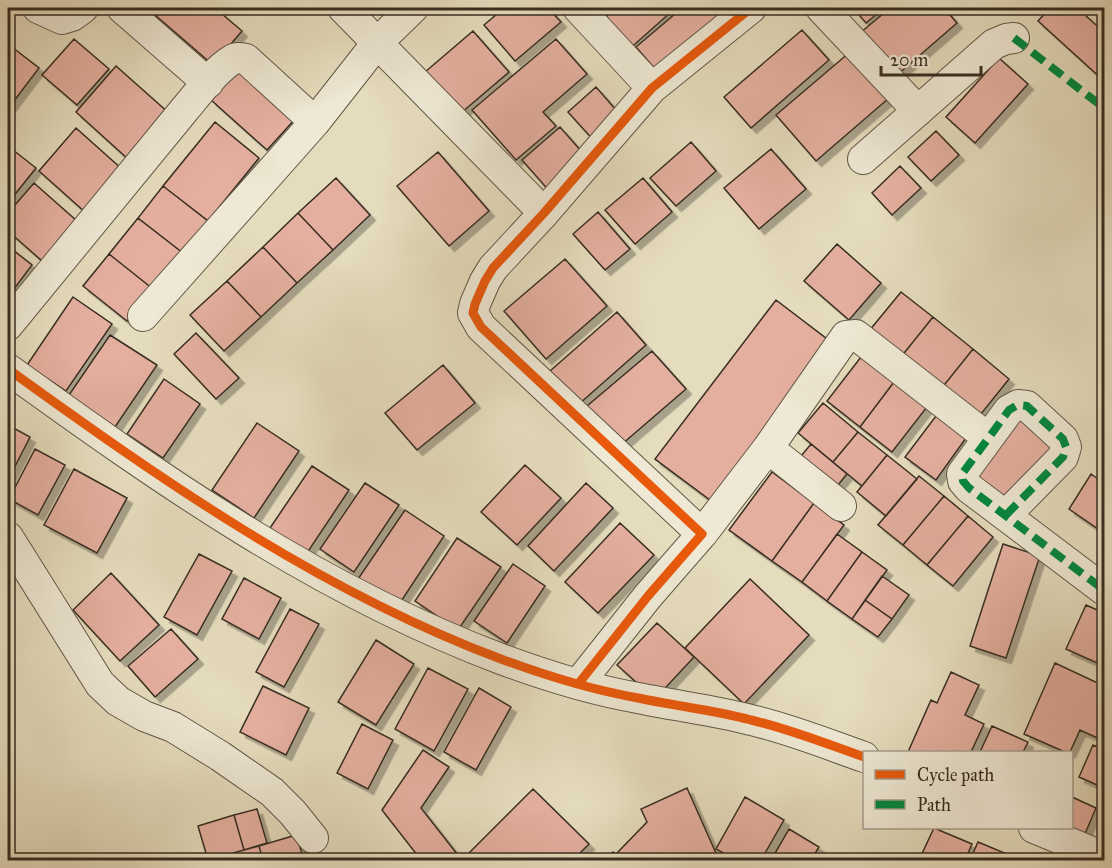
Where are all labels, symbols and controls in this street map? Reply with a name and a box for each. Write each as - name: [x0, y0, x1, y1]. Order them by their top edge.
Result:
- scale bar: [881, 39, 982, 77]
- text: 20 m: [890, 49, 928, 71]
- legend: [863, 751, 1073, 829]
- text: Cycle path: [917, 764, 994, 786]
- text: Path: [917, 794, 951, 816]

